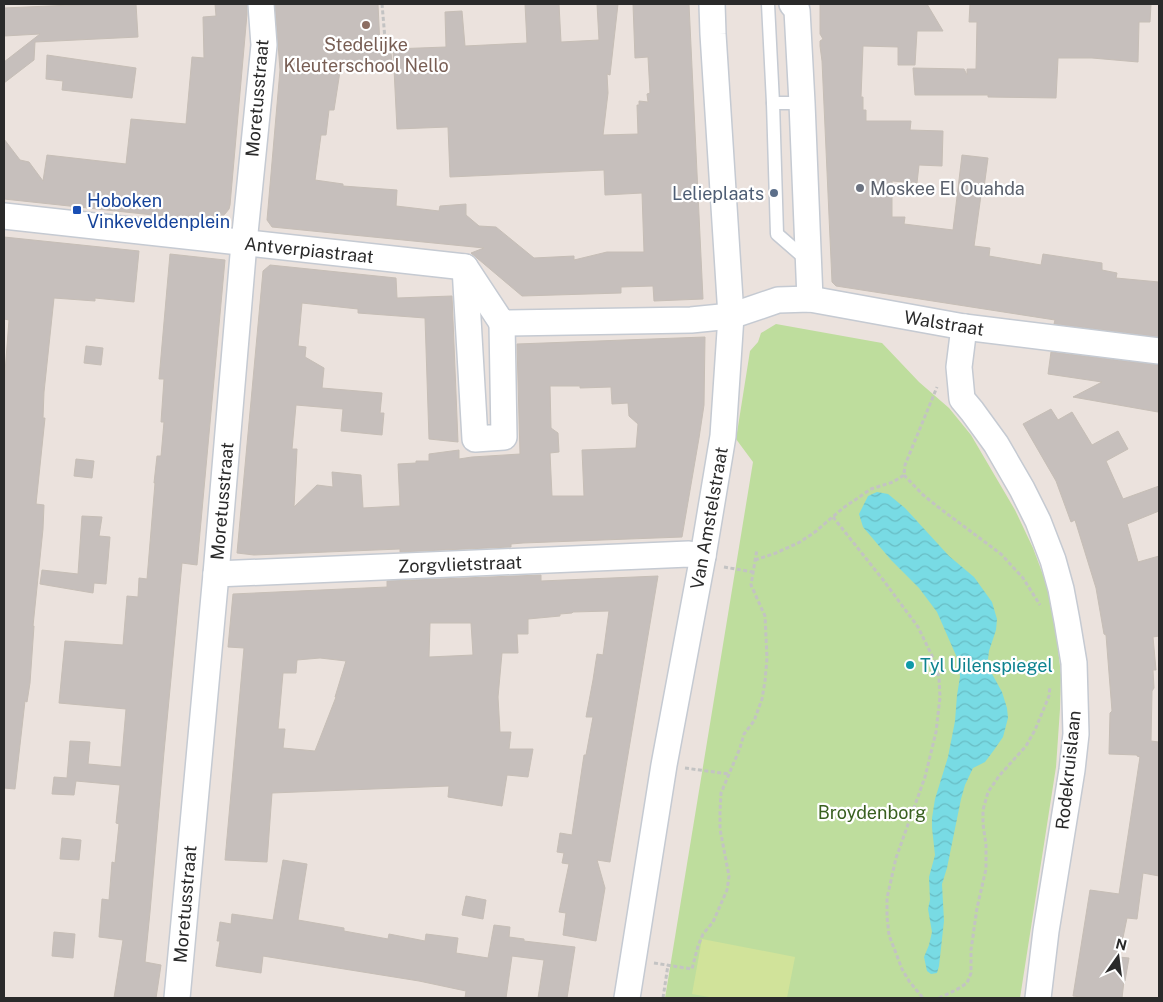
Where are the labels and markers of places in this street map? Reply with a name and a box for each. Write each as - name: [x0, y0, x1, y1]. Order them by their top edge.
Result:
- marker: Stedelijke Kleuterschool Nello: [360, 19, 372, 31]
- place label: Stedelijke Kleuterschool Nello: [283, 34, 449, 76]
- place label: Moskee El Ouahda: [870, 178, 1025, 199]
- marker: Moskee El Ouahda: [854, 182, 866, 194]
- place label: Lelieplaats: [672, 183, 764, 204]
- marker: Lelieplaats: [768, 187, 780, 199]
- place label: Hoboken Vinkeveldenplein: [87, 190, 230, 232]
- marker: Hoboken Vinkeveldenplein: [71, 204, 83, 216]
- place label: Tyl Uilenspiegel: [920, 655, 1053, 676]
- marker: Tyl Uilenspiegel: [904, 659, 916, 671]

